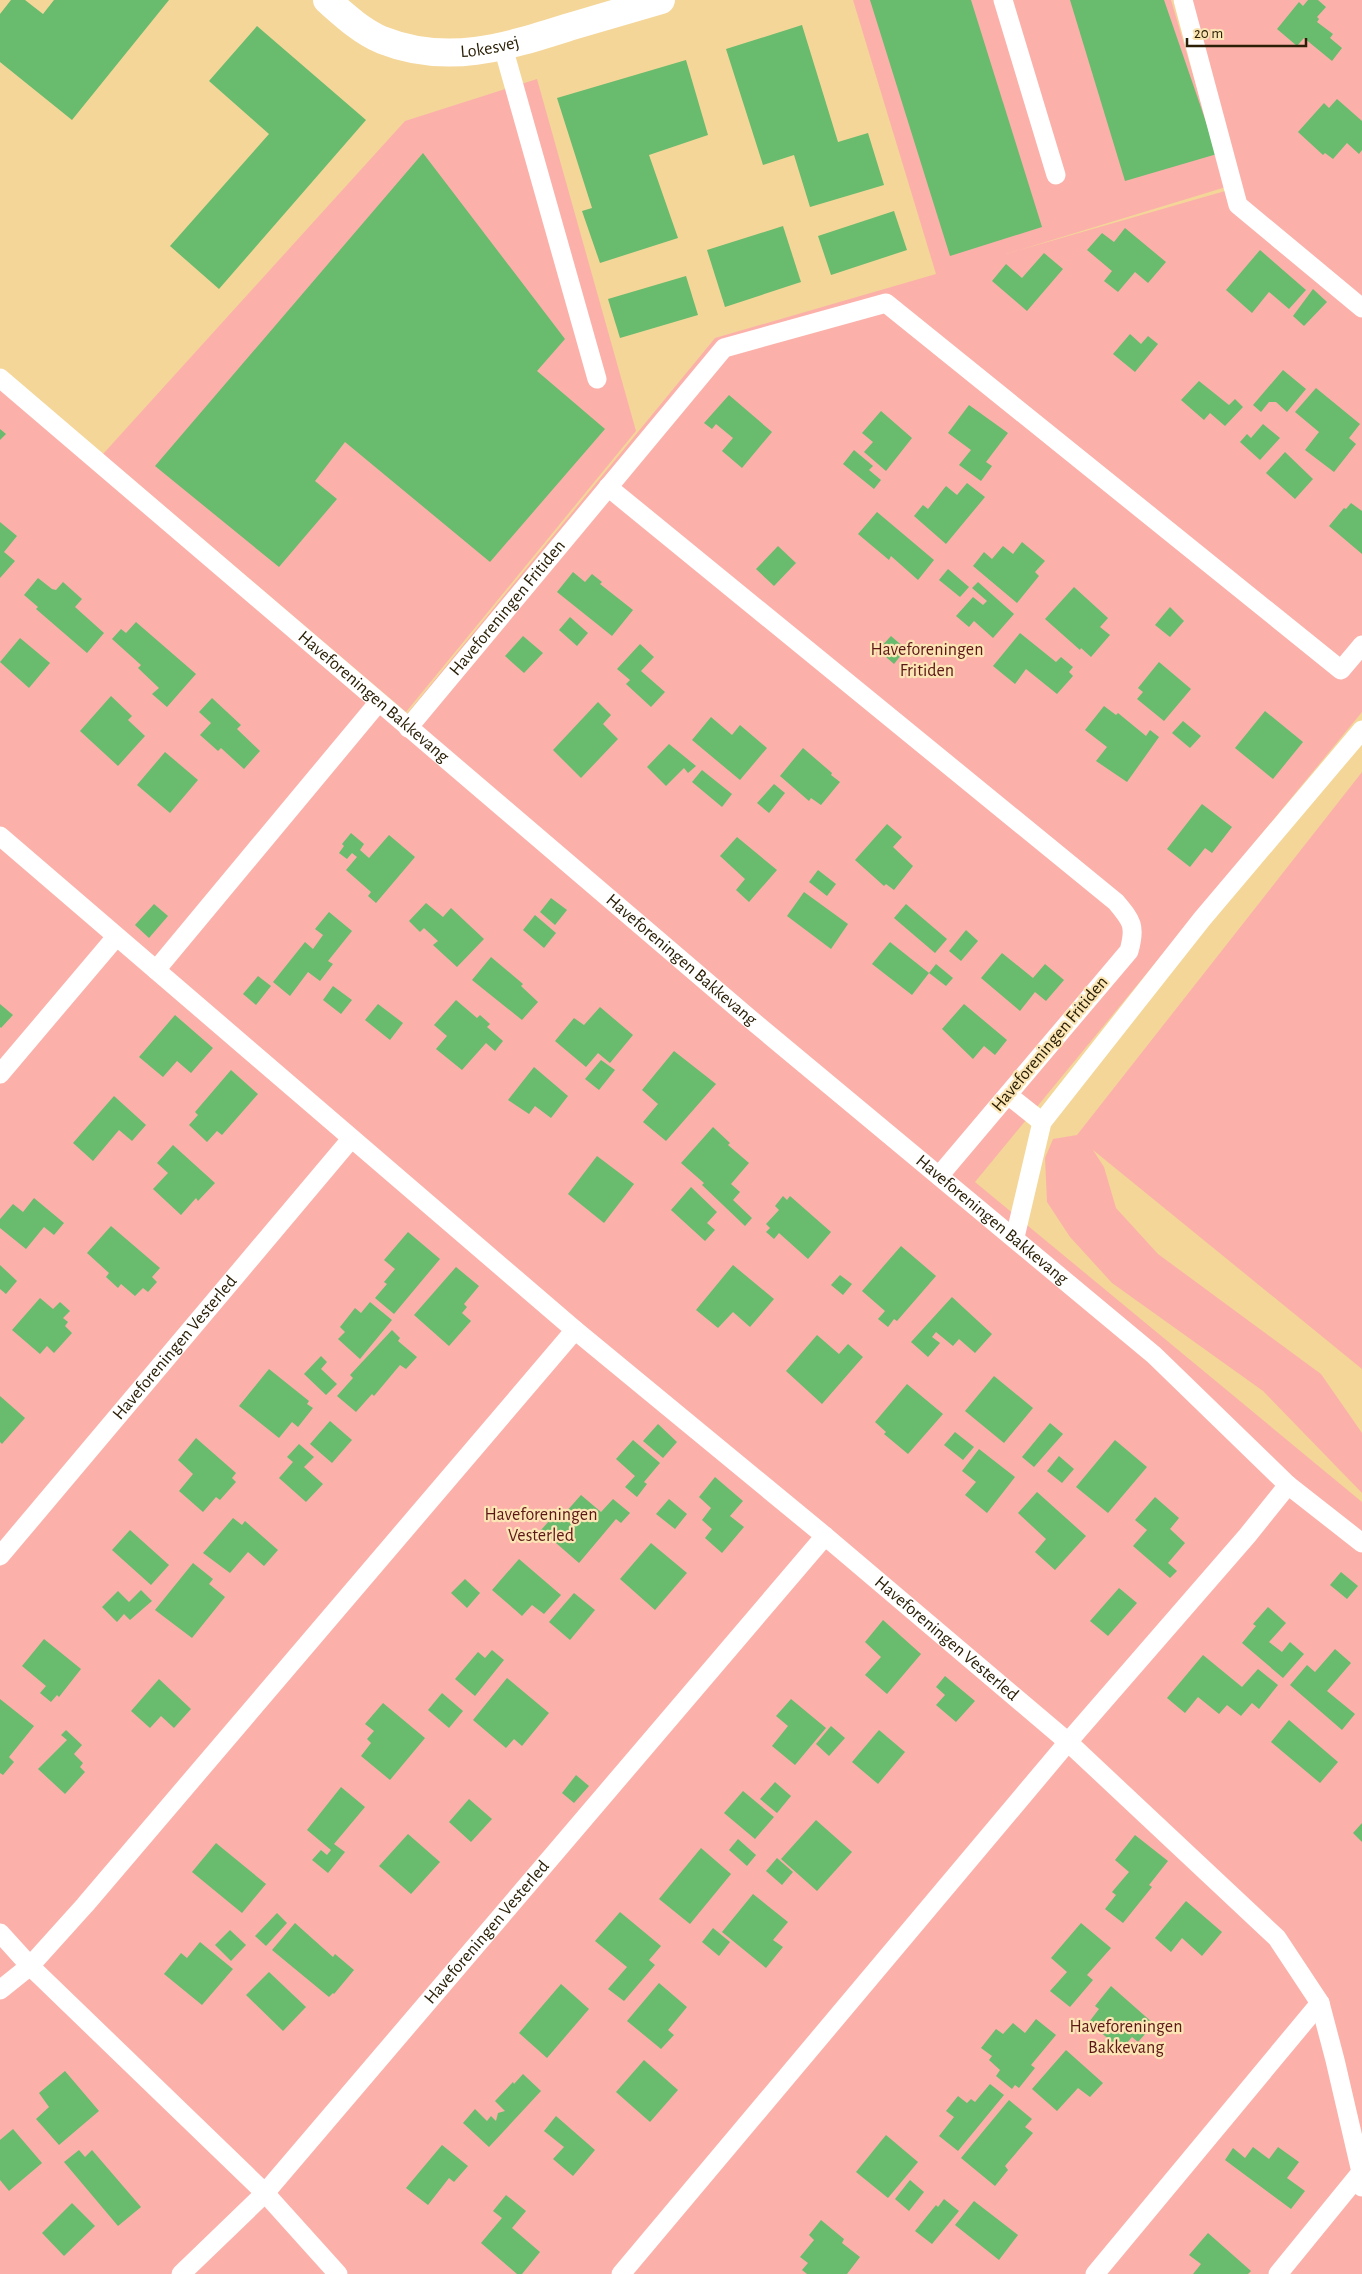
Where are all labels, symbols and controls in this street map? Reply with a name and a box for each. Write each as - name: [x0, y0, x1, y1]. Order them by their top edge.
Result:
- scale bar: [1187, 15, 1306, 47]
- text: 20 m: [1194, 26, 1223, 41]
- street label: Lokesvej: [460, 33, 521, 61]
- street label: Haveforeningen Fritiden: [446, 537, 569, 679]
- street label: Haveforeningen Bakkevang: [294, 628, 452, 766]
- park label: Haveforeningen Fritiden: [871, 641, 983, 680]
- street label: Haveforeningen Bakkevang: [602, 891, 760, 1029]
- street label: Haveforeningen Fritiden: [988, 973, 1112, 1115]
- street label: Haveforeningen Bakkevang: [912, 1152, 1071, 1288]
- street label: Haveforeningen Vesterled: [110, 1272, 241, 1423]
- park label: Haveforeningen Vesterled: [485, 1506, 597, 1545]
- street label: Haveforeningen Vesterled: [871, 1573, 1022, 1705]
- street label: Haveforeningen Vesterled: [421, 1857, 553, 2008]
- park label: Haveforeningen Bakkevang: [1070, 2018, 1182, 2057]

